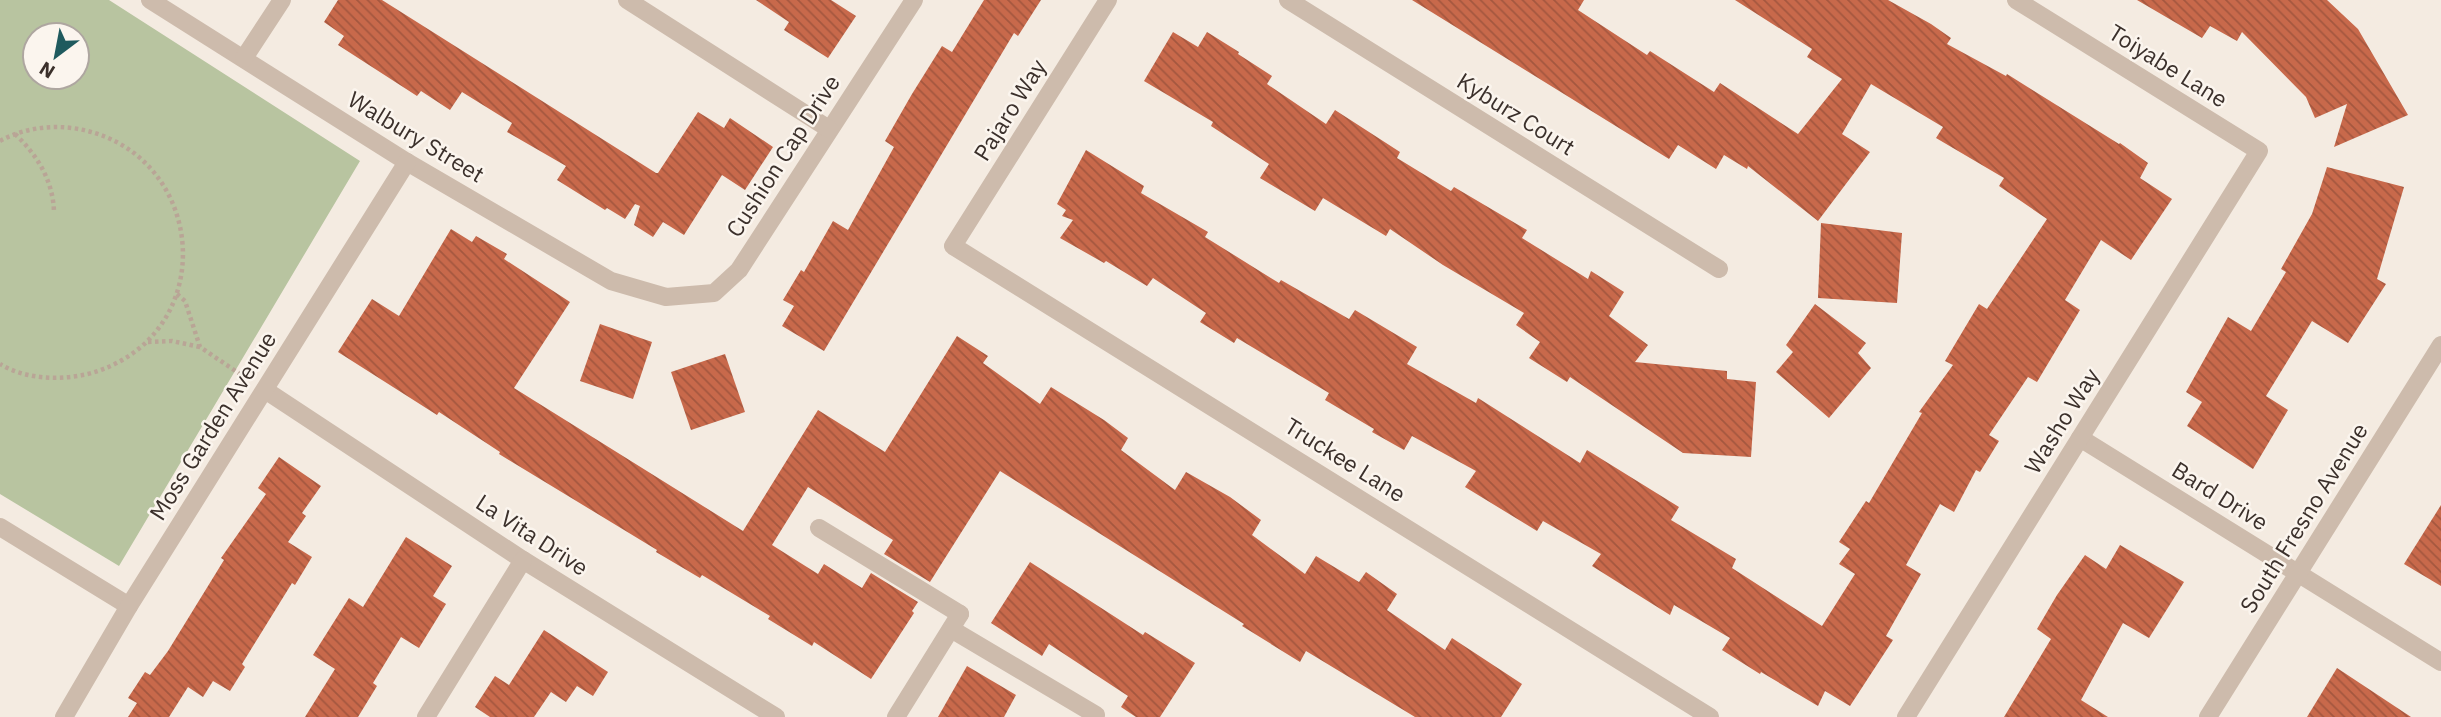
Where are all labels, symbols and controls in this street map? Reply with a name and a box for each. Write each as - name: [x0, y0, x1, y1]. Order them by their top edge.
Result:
- street label: Toiyabe Lane: [2104, 17, 2234, 114]
- north arrow: [21, 21, 91, 91]
- street label: Pajaro Way: [966, 53, 1053, 166]
- text: N: [35, 57, 59, 84]
- street label: Kyburz Court: [1452, 65, 1581, 161]
- street label: Cushion Cap Drive: [719, 69, 846, 242]
- street label: Walbury Street: [343, 84, 490, 189]
- street label: Moss Garden Avenue: [142, 325, 282, 525]
- street label: Washo Way: [2017, 362, 2106, 479]
- street label: Truckee Lane: [1279, 410, 1412, 508]
- street label: South Fresno Avenue: [2233, 417, 2374, 618]
- street label: Bard Drive: [2167, 454, 2274, 536]
- street label: La Vita Drive: [471, 487, 594, 582]

